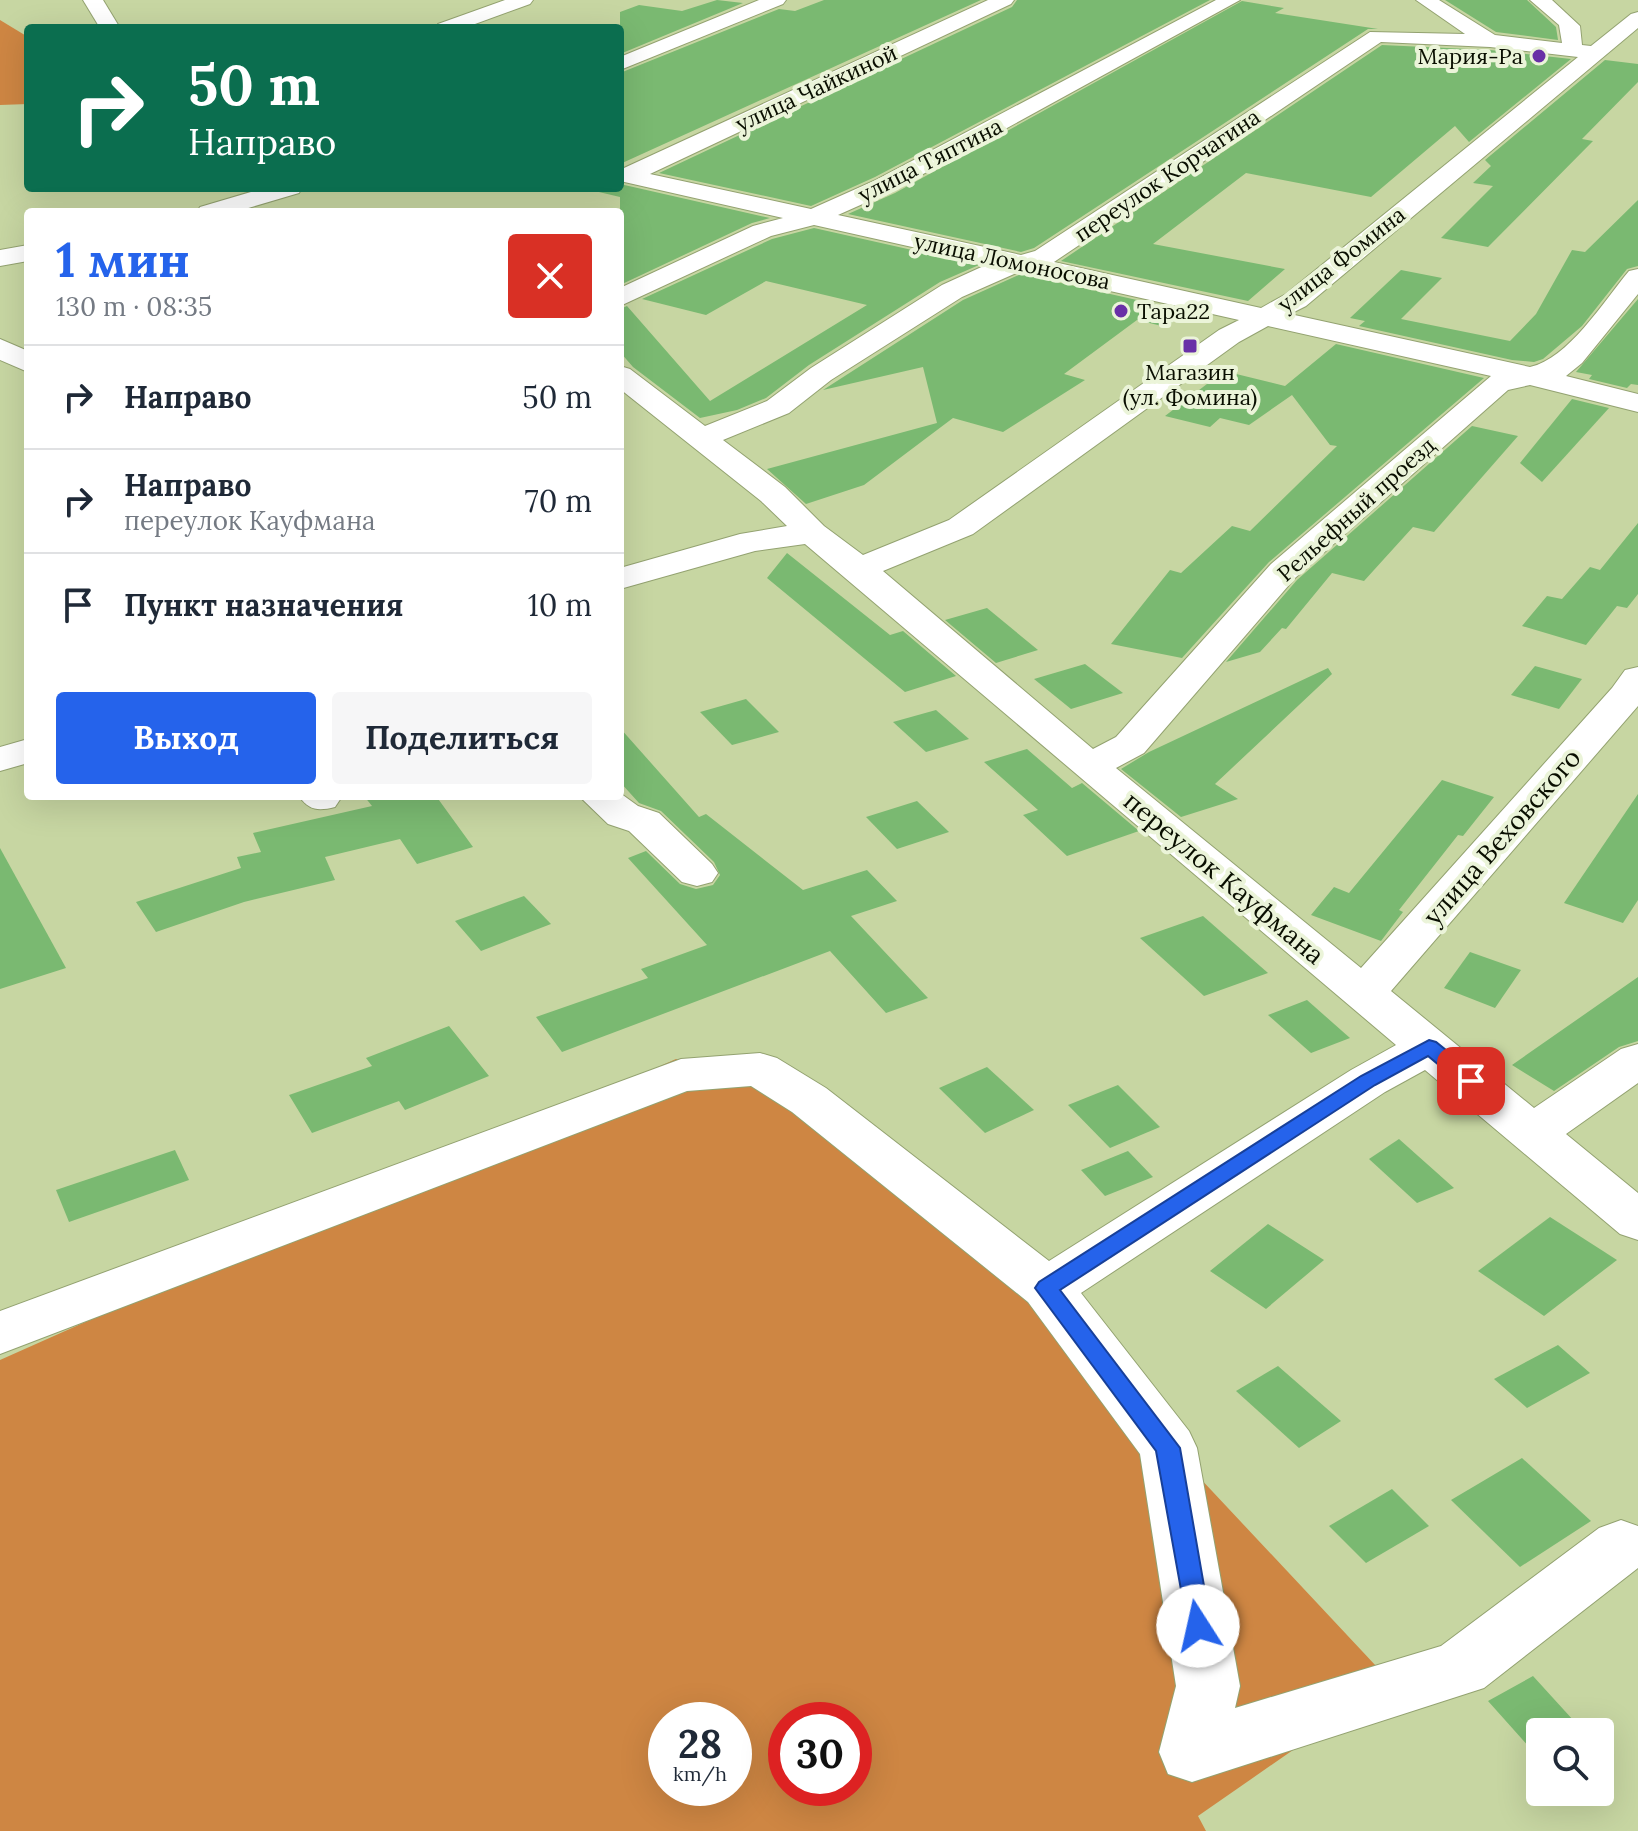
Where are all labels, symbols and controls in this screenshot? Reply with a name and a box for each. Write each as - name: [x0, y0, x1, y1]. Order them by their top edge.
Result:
- street label: улица Чайкиной: [731, 38, 901, 138]
- place label: Мария-Ра: [1417, 42, 1523, 70]
- marker: Мария-Ра: [1530, 47, 1548, 65]
- text: 50 m: [188, 49, 320, 120]
- icon: right: [56, 56, 160, 160]
- street label: переулок Корчагина: [1069, 102, 1265, 248]
- street label: улица Тяптина: [853, 112, 1007, 208]
- text: Направо: [188, 119, 336, 165]
- street label: улица Фомина: [1271, 200, 1411, 318]
- street label: улица Ломоносова: [911, 227, 1113, 295]
- text: 1 мин: [56, 229, 190, 290]
- button: close: [508, 234, 592, 318]
- text: 130 m · 08:35: [56, 290, 212, 323]
- place label: Тара22: [1137, 297, 1210, 325]
- marker: Тара22: [1112, 302, 1130, 320]
- marker: Магазин (ул. Фомина): [1181, 337, 1199, 355]
- place label: Магазин (ул. Фомина): [1123, 358, 1257, 411]
- icon: right: [56, 375, 100, 419]
- text: Направо: [124, 378, 252, 416]
- text: 50 m: [522, 378, 592, 416]
- street label: Рельефный проезд: [1271, 431, 1441, 587]
- text: Направо: [124, 466, 252, 504]
- icon: right: [56, 479, 100, 523]
- text: 70 m: [525, 482, 592, 520]
- text: переулок Кауфмана: [124, 504, 376, 537]
- icon: arrive: [56, 583, 100, 627]
- text: Пункт назначения: [124, 586, 403, 624]
- text: 10 m: [528, 586, 592, 624]
- button: Выход: [56, 692, 316, 784]
- button: Поделиться: [332, 692, 592, 784]
- street label: улица Веховского: [1416, 741, 1588, 932]
- street label: переулок Кауфмана: [1117, 784, 1331, 971]
- pin: [1437, 1047, 1505, 1115]
- icon: arrive: [1449, 1059, 1493, 1103]
- position arrow: [1156, 1584, 1240, 1668]
- speed limit sign: 30: [768, 1702, 872, 1806]
- text: 28: [678, 1718, 722, 1769]
- map controls: [1526, 1718, 1614, 1806]
- button: search: [1526, 1718, 1614, 1806]
- text: km/h: [673, 1761, 727, 1786]

